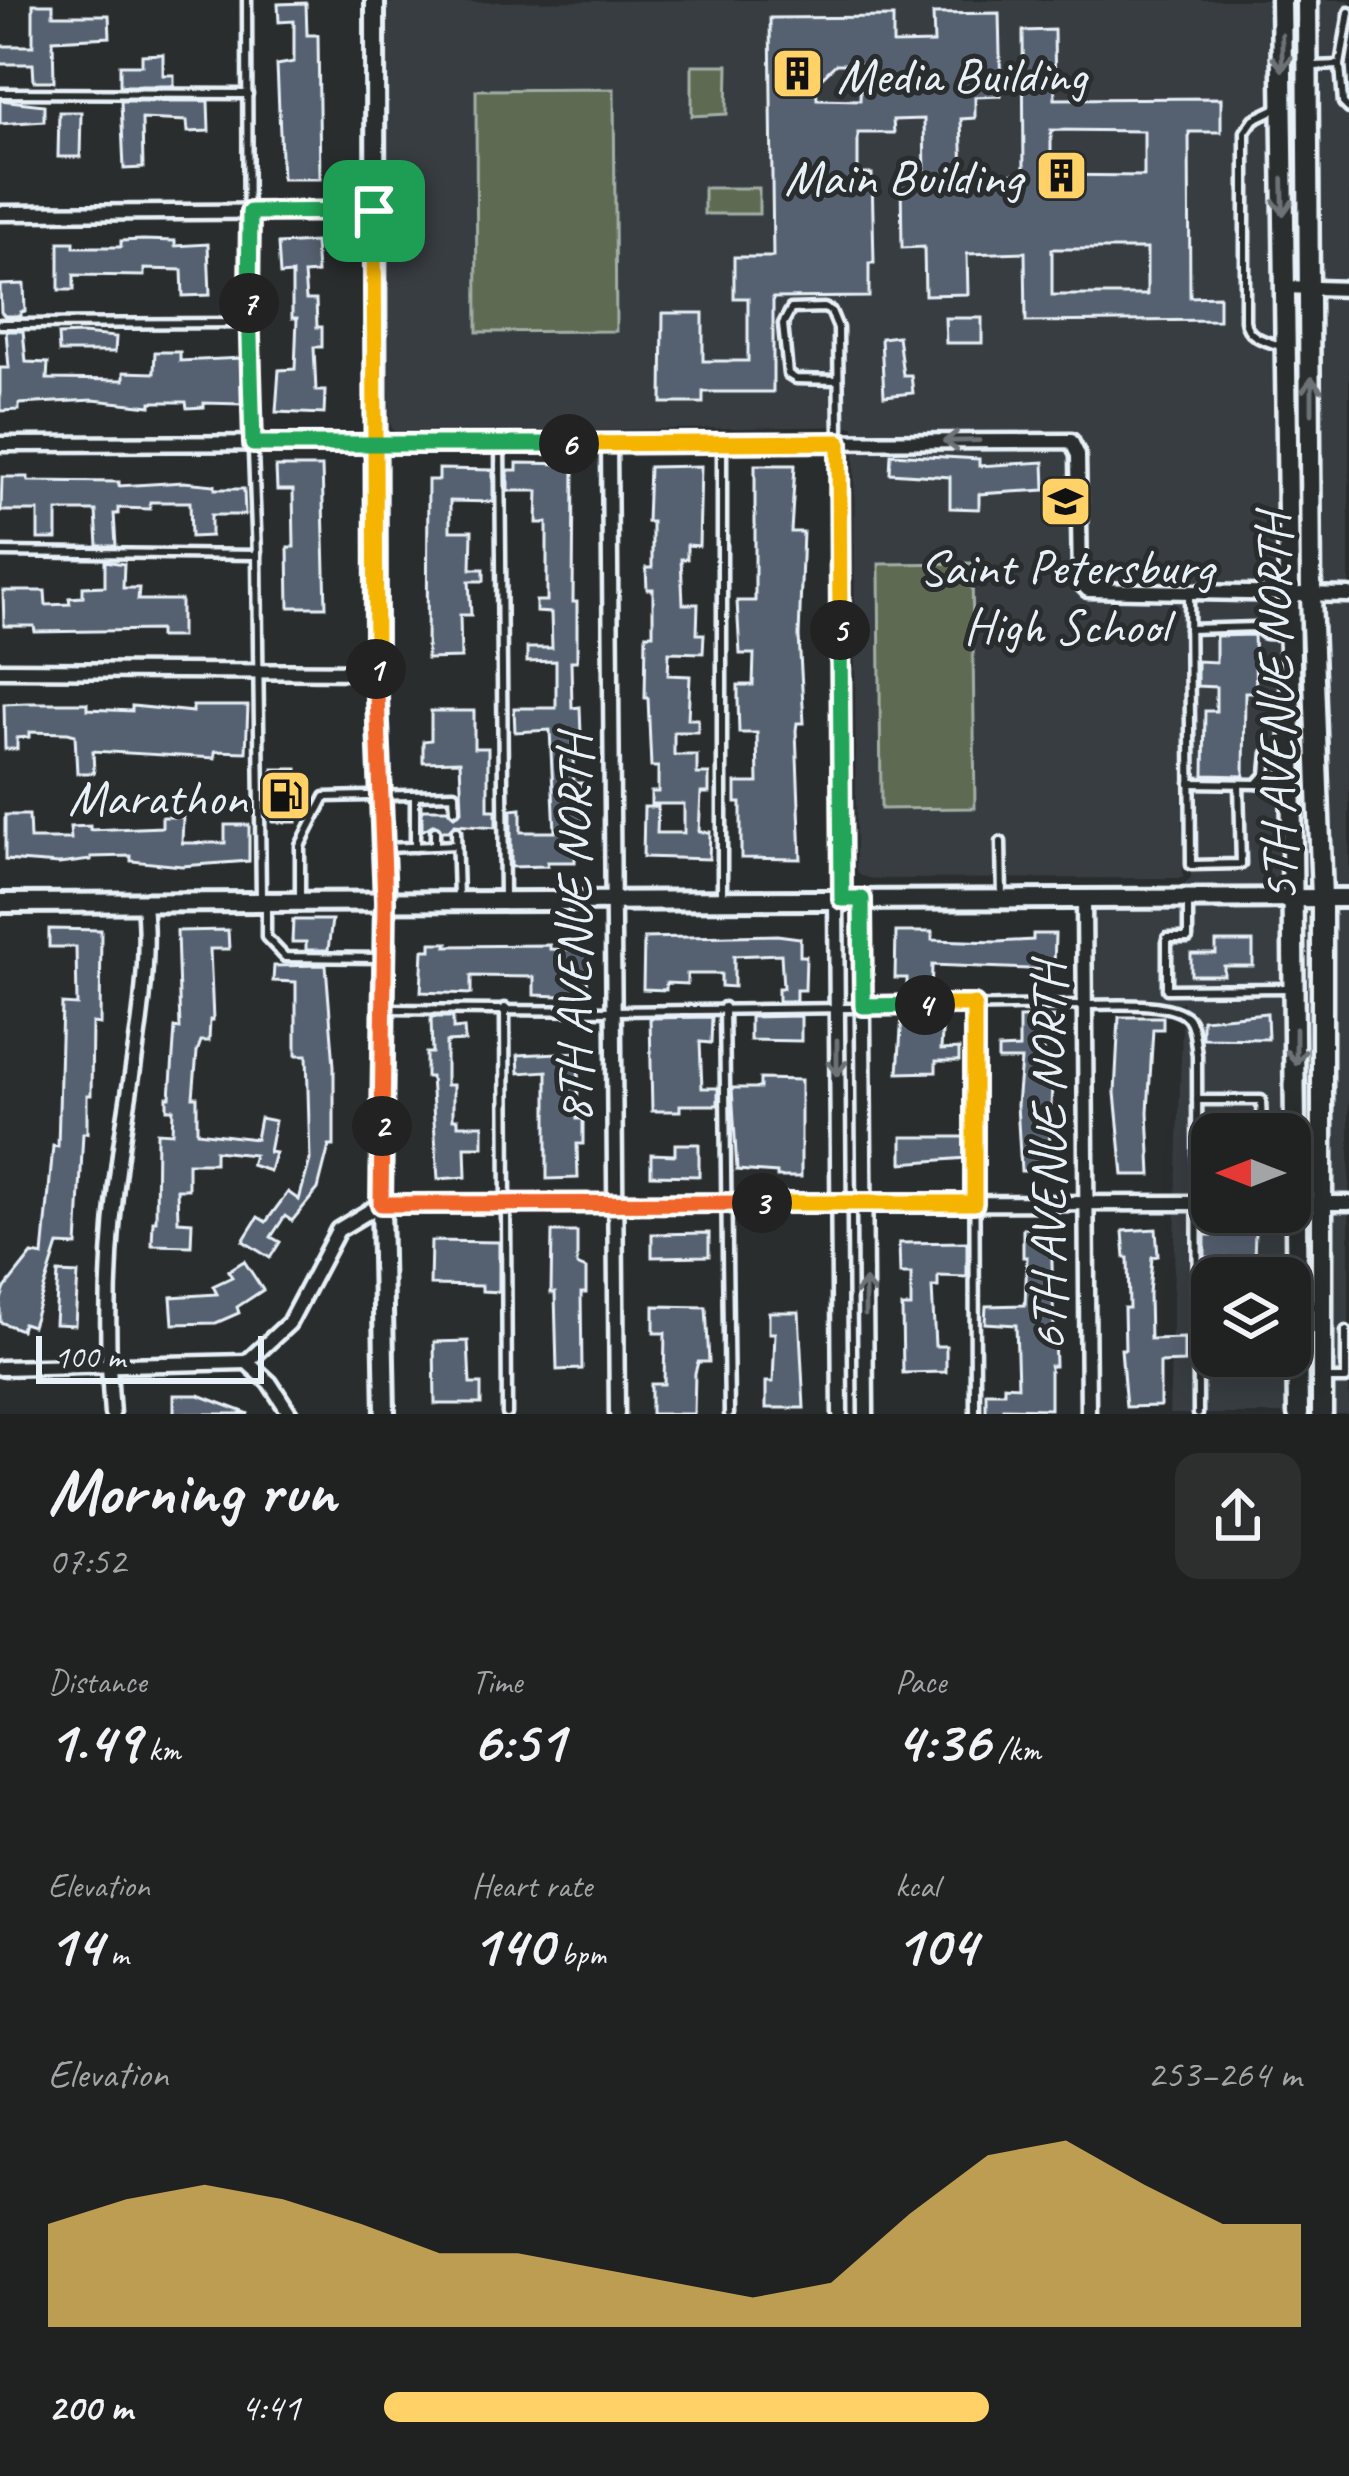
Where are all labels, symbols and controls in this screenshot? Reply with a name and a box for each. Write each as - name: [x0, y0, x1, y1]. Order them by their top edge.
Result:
- one-way arrow: [1271, 33, 1293, 72]
- place label: Media Building: [837, 43, 1090, 107]
- building icon: Media Building: [770, 46, 826, 102]
- place label: Main Building: [784, 145, 1026, 209]
- building icon: Main Building: [1033, 148, 1089, 204]
- pin: [323, 160, 425, 262]
- one-way arrow: [1272, 177, 1294, 216]
- icon: arrive: [341, 178, 407, 244]
- pin: 7: [219, 273, 279, 333]
- text: 7: [242, 282, 256, 324]
- one-way arrow: [1301, 376, 1323, 415]
- pin: 6: [539, 414, 599, 474]
- text: 6: [561, 423, 577, 465]
- one-way arrow: [942, 430, 981, 452]
- school or university icon: Saint Petersburg High School: [1038, 473, 1094, 529]
- street label: 5TH AVENUE NORTH: [1240, 506, 1311, 903]
- place label: Saint Petersburg High School: [919, 535, 1217, 658]
- pin: 5: [810, 600, 870, 660]
- text: 5: [833, 609, 847, 651]
- pin: 1: [346, 639, 406, 699]
- text: 1: [369, 648, 383, 690]
- street label: 8TH AVENUE NORTH: [542, 728, 606, 1123]
- place label: Marathon: [68, 765, 249, 829]
- fuel station icon: Marathon: [258, 768, 314, 824]
- street label: 6TH AVENUE NORTH: [1016, 956, 1080, 1351]
- pin: 4: [895, 975, 955, 1035]
- text: 4: [918, 984, 932, 1026]
- one-way arrow: [1285, 1027, 1307, 1066]
- one-way arrow: [826, 1038, 848, 1077]
- pin: 2: [352, 1096, 412, 1156]
- text: 2: [375, 1105, 389, 1147]
- north arrow: [1191, 1113, 1311, 1233]
- map controls: [1191, 1113, 1311, 1377]
- pin: 3: [732, 1173, 792, 1233]
- text: 3: [755, 1182, 769, 1224]
- button: layers: [1191, 1257, 1311, 1377]
- one-way arrow: [854, 1278, 876, 1317]
- scale bar: [36, 1330, 264, 1383]
- text: 100 m: [54, 1336, 125, 1378]
- text: Morning run: [48, 1450, 336, 1533]
- button: share: [1175, 1453, 1301, 1579]
- text: 07:52: [48, 1537, 126, 1586]
- text: Distance: [48, 1661, 146, 1703]
- text: Time: [472, 1661, 522, 1703]
- text: Pace: [895, 1661, 946, 1703]
- text: 1.49: [48, 1703, 140, 1779]
- text: 6:51: [472, 1703, 565, 1779]
- text: 4:36: [895, 1703, 989, 1779]
- text: km: [140, 1729, 180, 1771]
- text: /km: [989, 1729, 1041, 1771]
- text: Elevation: [48, 1865, 150, 1907]
- text: Heart rate: [472, 1865, 592, 1907]
- text: kcal: [895, 1865, 939, 1907]
- text: 14: [48, 1907, 102, 1983]
- text: 140: [472, 1907, 553, 1983]
- text: 104: [895, 1907, 976, 1983]
- text: m: [102, 1933, 128, 1975]
- text: bpm: [553, 1933, 606, 1975]
- text: Elevation: [48, 2050, 168, 2099]
- text: 253–264 m: [1147, 2050, 1301, 2099]
- text: 200 m: [48, 2383, 132, 2432]
- text: 4:41: [240, 2383, 300, 2432]

